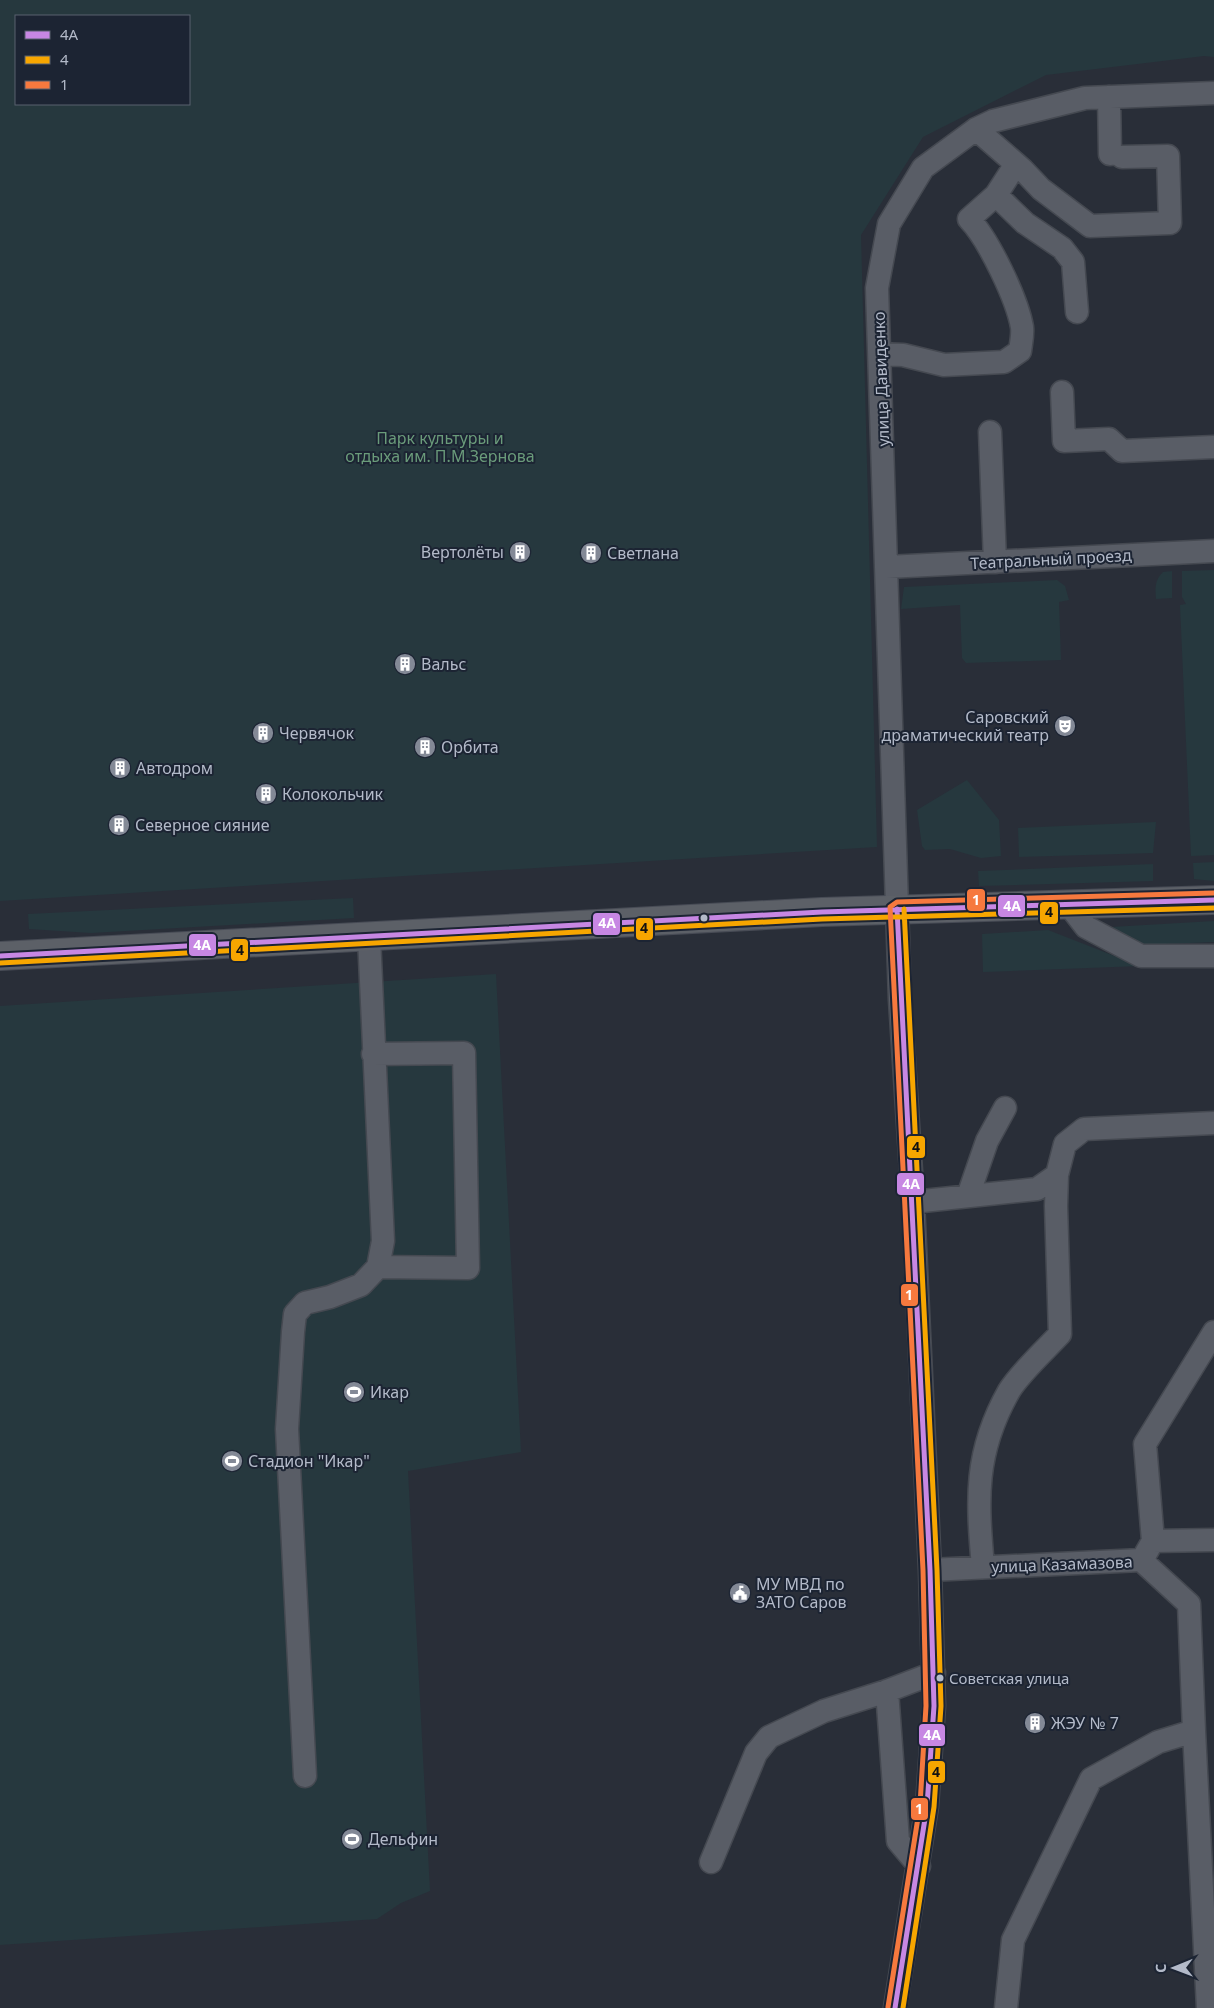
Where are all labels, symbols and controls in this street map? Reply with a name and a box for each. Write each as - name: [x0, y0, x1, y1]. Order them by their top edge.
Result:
- legend: [15, 15, 190, 105]
- text: 4А: [60, 24, 79, 44]
- text: 4: [60, 49, 69, 69]
- text: 1: [60, 74, 69, 94]
- street label: улица Давиденко: [868, 311, 894, 447]
- park label: Парк культуры и отдыха им. П.М.Зернова: [345, 427, 535, 467]
- building icon: Вертолёты: [508, 540, 532, 564]
- place label: Вертолёты: [421, 541, 504, 563]
- building icon: Светлана: [579, 541, 603, 565]
- place label: Светлана: [607, 542, 679, 564]
- street label: Театральный проезд: [970, 544, 1132, 574]
- building icon: Вальс: [393, 652, 417, 676]
- place label: Вальс: [421, 653, 466, 675]
- place label: Саровский драматический театр: [882, 706, 1049, 746]
- theatre icon: Саровский драматический театр: [1053, 714, 1077, 738]
- building icon: Червячок: [251, 721, 275, 745]
- place label: Червячок: [279, 722, 354, 744]
- building icon: Орбита: [413, 735, 437, 759]
- place label: Орбита: [441, 736, 499, 758]
- building icon: Автодром: [108, 756, 132, 780]
- place label: Автодром: [136, 757, 213, 779]
- building icon: Колокольчик: [254, 782, 278, 806]
- place label: Колокольчик: [282, 783, 384, 805]
- building icon: Северное сияние: [107, 813, 131, 837]
- place label: Северное сияние: [135, 814, 270, 836]
- line badge: 1: [966, 888, 986, 912]
- text: 1: [972, 890, 980, 909]
- line badge: 4А: [997, 894, 1026, 918]
- text: 4А: [1003, 896, 1021, 915]
- line badge: 4: [1039, 901, 1059, 925]
- text: 4: [1045, 902, 1053, 921]
- line badge: 4А: [592, 912, 621, 936]
- text: 4А: [598, 913, 616, 932]
- unlabelled marker: [699, 913, 709, 923]
- line badge: 4: [635, 917, 654, 941]
- text: 4: [640, 918, 648, 937]
- line badge: 4А: [188, 933, 217, 957]
- text: 4А: [193, 935, 211, 954]
- line badge: 4: [230, 938, 249, 962]
- text: 4: [236, 940, 244, 959]
- line badge: 4: [906, 1135, 926, 1159]
- text: 4: [912, 1137, 920, 1156]
- line badge: 4А: [896, 1172, 925, 1196]
- text: 4А: [902, 1174, 920, 1193]
- line badge: 1: [900, 1283, 919, 1307]
- text: 1: [905, 1285, 913, 1304]
- sports icon: Икар: [342, 1380, 366, 1404]
- place label: Икар: [370, 1381, 409, 1403]
- sports icon: Стадион "Икар": [220, 1449, 244, 1473]
- place label: Стадион "Икар": [248, 1450, 370, 1472]
- street label: улица Казамазова: [991, 1551, 1133, 1577]
- place label: МУ МВД по ЗАТО Саров: [756, 1573, 847, 1613]
- public building icon: МУ МВД по ЗАТО Саров: [728, 1581, 752, 1605]
- place label: Советская улица: [949, 1668, 1069, 1688]
- marker: Советская улица: [935, 1673, 945, 1683]
- building icon: ЖЭУ № 7: [1023, 1711, 1047, 1735]
- place label: ЖЭУ № 7: [1051, 1712, 1119, 1734]
- line badge: 4А: [918, 1723, 946, 1747]
- text: 4А: [923, 1725, 941, 1744]
- line badge: 4: [927, 1760, 946, 1784]
- text: 4: [932, 1762, 940, 1781]
- line badge: 1: [910, 1797, 929, 1821]
- text: 1: [915, 1799, 923, 1818]
- sports icon: Дельфин: [340, 1827, 364, 1851]
- place label: Дельфин: [368, 1828, 438, 1850]
- north arrow: [1149, 1943, 1199, 1993]
- text: С: [1151, 1964, 1170, 1973]

